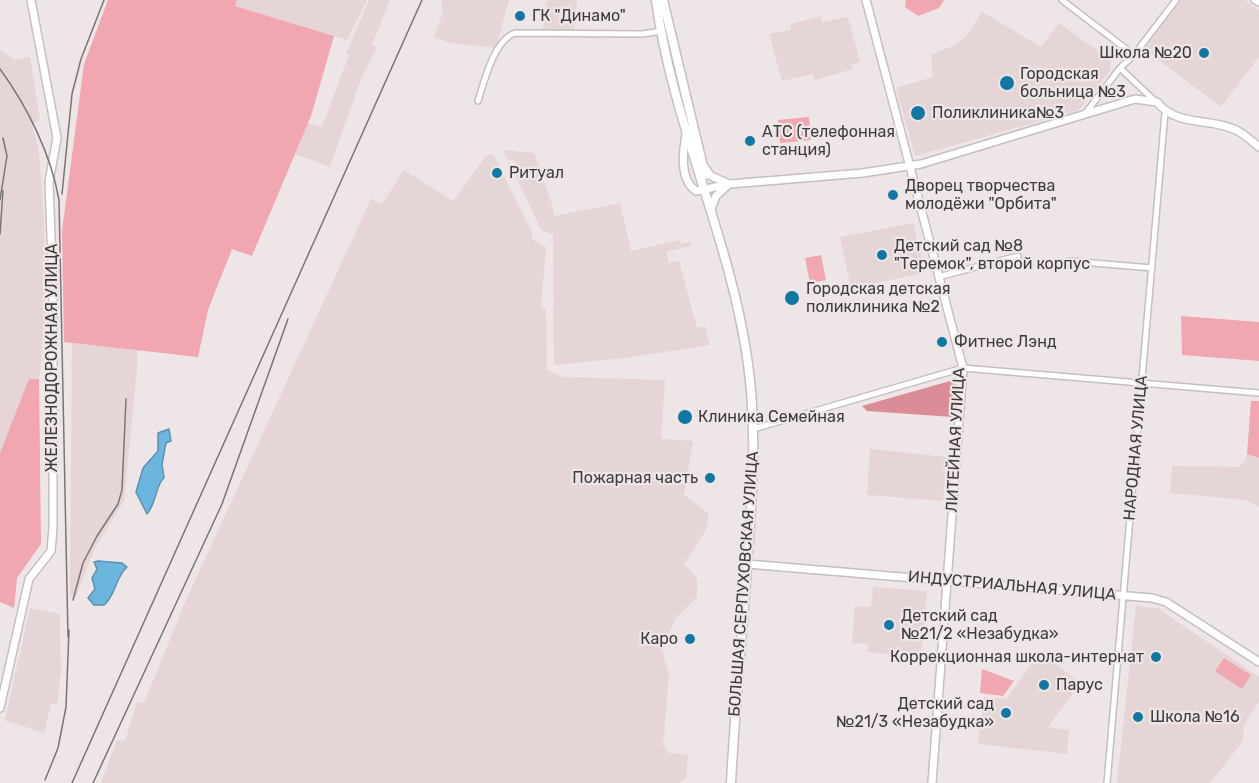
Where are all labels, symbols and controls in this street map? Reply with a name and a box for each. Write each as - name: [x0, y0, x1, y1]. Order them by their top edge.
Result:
- place label: ГК "Динамо": [532, 6, 626, 26]
- marker: ГК "Динамо": [513, 9, 527, 23]
- place label: Школа №20: [1099, 43, 1192, 63]
- marker: Школа №20: [1197, 46, 1211, 60]
- place label: Городская больница №3: [1020, 64, 1126, 102]
- marker: Городская больница №3: [998, 74, 1016, 92]
- place label: Поликлиника№3: [932, 103, 1064, 123]
- marker: Поликлиника№3: [909, 104, 927, 122]
- place label: АТС (телефонная станция): [762, 122, 895, 160]
- marker: АТС (телефонная станция): [743, 134, 757, 148]
- place label: Ритуал: [509, 163, 564, 183]
- marker: Ритуал: [490, 166, 504, 180]
- place label: Дворец творчества молодёжи "Орбита": [905, 176, 1057, 214]
- marker: Дворец творчества молодёжи "Орбита": [886, 188, 900, 202]
- place label: Детский сад №8 "Теремок", второй корпус: [894, 236, 1090, 274]
- street label: ЖЕЛЕЗНОДОРОЖНАЯ УЛИЦА: [42, 243, 62, 473]
- marker: Детский сад №8 "Теремок", второй корпус: [875, 248, 889, 262]
- place label: Городская детская поликлиника №2: [806, 279, 950, 317]
- marker: Городская детская поликлиника №2: [783, 289, 801, 307]
- place label: Фитнес Лэнд: [954, 332, 1057, 352]
- marker: Фитнес Лэнд: [935, 335, 949, 349]
- street label: ЛИТЕЙНАЯ УЛИЦА: [943, 367, 969, 513]
- street label: НАРОДНАЯ УЛИЦА: [1120, 375, 1152, 521]
- place label: Клиника Семейная: [698, 407, 845, 427]
- marker: Клиника Семейная: [676, 408, 694, 426]
- street label: БОЛЬШАЯ СЕРПУХОВСКАЯ УЛИЦА: [725, 451, 763, 717]
- place label: Пожарная часть: [572, 468, 698, 488]
- marker: Пожарная часть: [703, 471, 717, 485]
- street label: ИНДУСТРИАЛЬНАЯ УЛИЦА: [907, 567, 1117, 605]
- place label: Детский сад №21/2 «Незабудка»: [901, 606, 1058, 644]
- marker: Детский сад №21/2 «Незабудка»: [882, 618, 896, 632]
- place label: Каро: [640, 629, 678, 649]
- marker: Каро: [683, 632, 697, 646]
- place label: Коррекционная школа-интернат: [890, 647, 1144, 667]
- marker: Коррекционная школа-интернат: [1149, 650, 1163, 664]
- place label: Парус: [1056, 675, 1103, 695]
- marker: Парус: [1037, 678, 1051, 692]
- place label: Детский сад №21/3 «Незабудка»: [836, 694, 994, 732]
- marker: Детский сад №21/3 «Незабудка»: [999, 706, 1013, 720]
- place label: Школа №16: [1150, 707, 1240, 727]
- marker: Школа №16: [1131, 710, 1145, 724]

